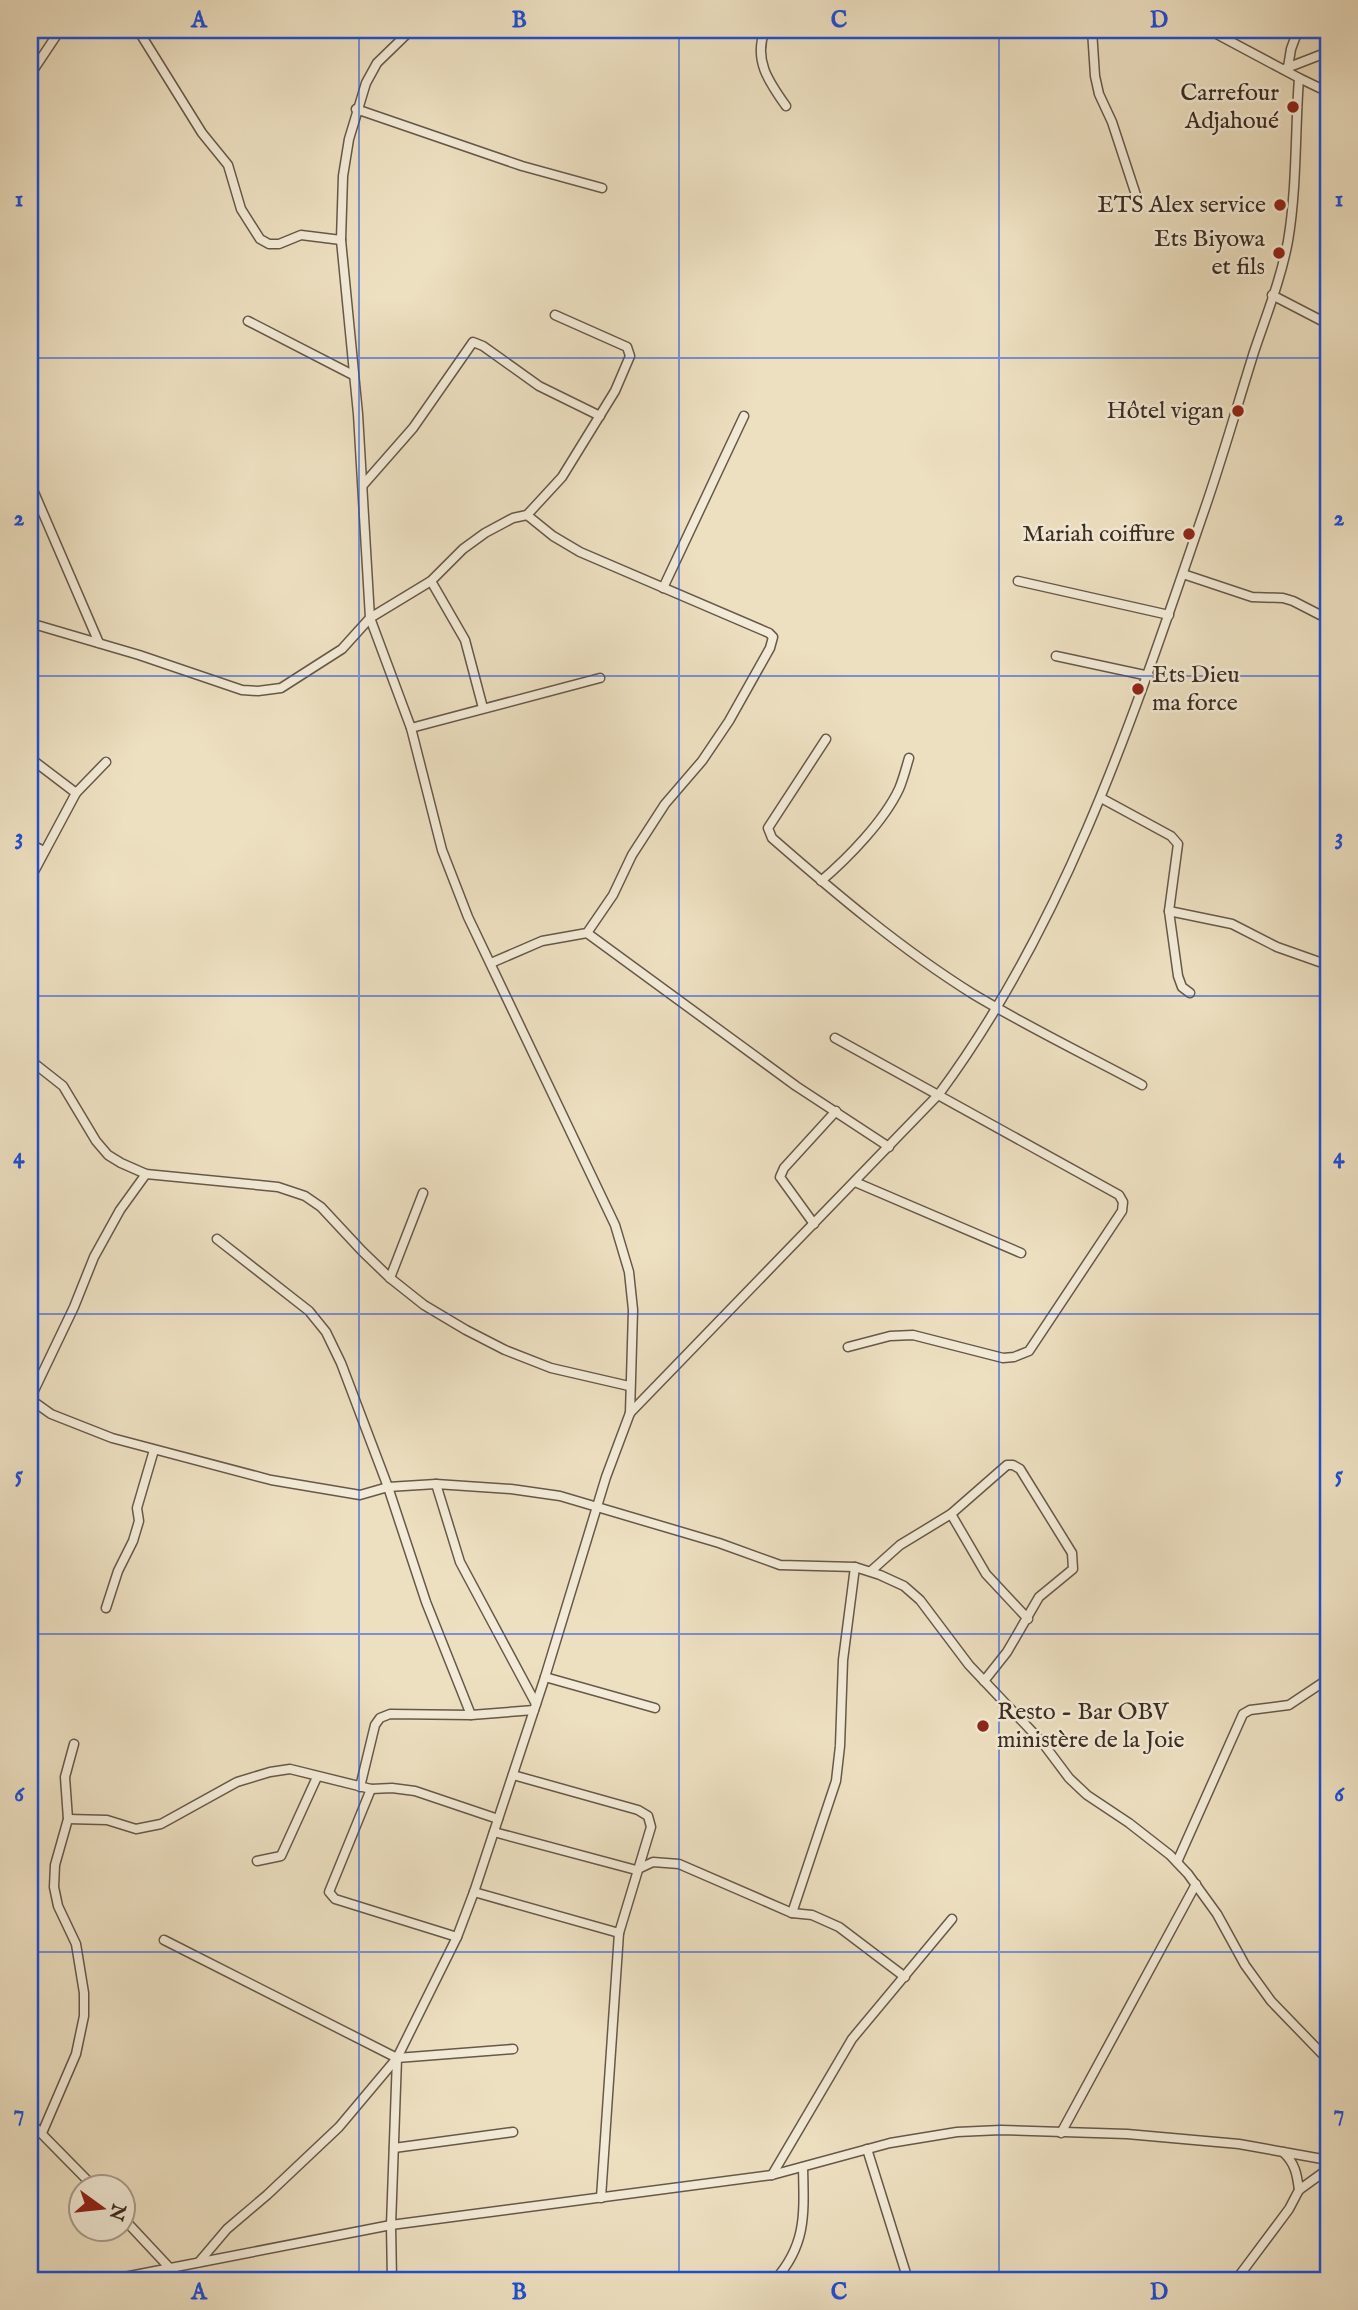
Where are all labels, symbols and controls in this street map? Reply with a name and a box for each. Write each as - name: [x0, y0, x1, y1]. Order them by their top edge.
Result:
- text: A: [190, 6, 208, 35]
- text: B: [511, 6, 527, 35]
- text: C: [831, 6, 848, 35]
- text: D: [1150, 6, 1168, 35]
- place label: Carrefour Adjahoué: [1180, 78, 1279, 137]
- marker: Carrefour Adjahoué: [1285, 99, 1301, 115]
- text: 1: [15, 185, 23, 214]
- text: 1: [1335, 185, 1343, 214]
- place label: ETS Alex service: [1097, 190, 1266, 221]
- marker: ETS Alex service: [1272, 197, 1288, 213]
- place label: Ets Biyowa et fils: [1154, 224, 1266, 283]
- marker: Ets Biyowa et fils: [1271, 245, 1287, 261]
- place label: Hôtel vigan: [1107, 396, 1224, 427]
- marker: Hôtel vigan: [1230, 403, 1246, 419]
- text: 2: [14, 504, 25, 533]
- text: 2: [1334, 504, 1345, 533]
- place label: Mariah coiffure: [1022, 519, 1175, 550]
- marker: Mariah coiffure: [1181, 526, 1197, 542]
- place label: Ets Dieu ma force: [1152, 660, 1240, 719]
- marker: Ets Dieu ma force: [1130, 681, 1146, 697]
- text: 3: [15, 823, 23, 852]
- text: 3: [1335, 823, 1343, 852]
- text: 4: [13, 1142, 25, 1171]
- text: 4: [1333, 1142, 1345, 1171]
- text: 5: [15, 1461, 24, 1490]
- text: 5: [1335, 1461, 1344, 1490]
- place label: Resto - Bar OBV ministère de la Joie: [997, 1697, 1185, 1756]
- marker: Resto - Bar OBV ministère de la Joie: [975, 1718, 991, 1734]
- text: 6: [14, 1780, 25, 1809]
- text: 6: [1334, 1780, 1345, 1809]
- text: 7: [14, 2099, 24, 2128]
- text: 7: [1334, 2099, 1344, 2128]
- north arrow: [66, 2174, 136, 2244]
- text: N: [103, 2200, 130, 2223]
- text: A: [190, 2278, 208, 2307]
- text: B: [511, 2278, 527, 2307]
- text: C: [831, 2278, 848, 2307]
- text: D: [1150, 2278, 1168, 2307]

